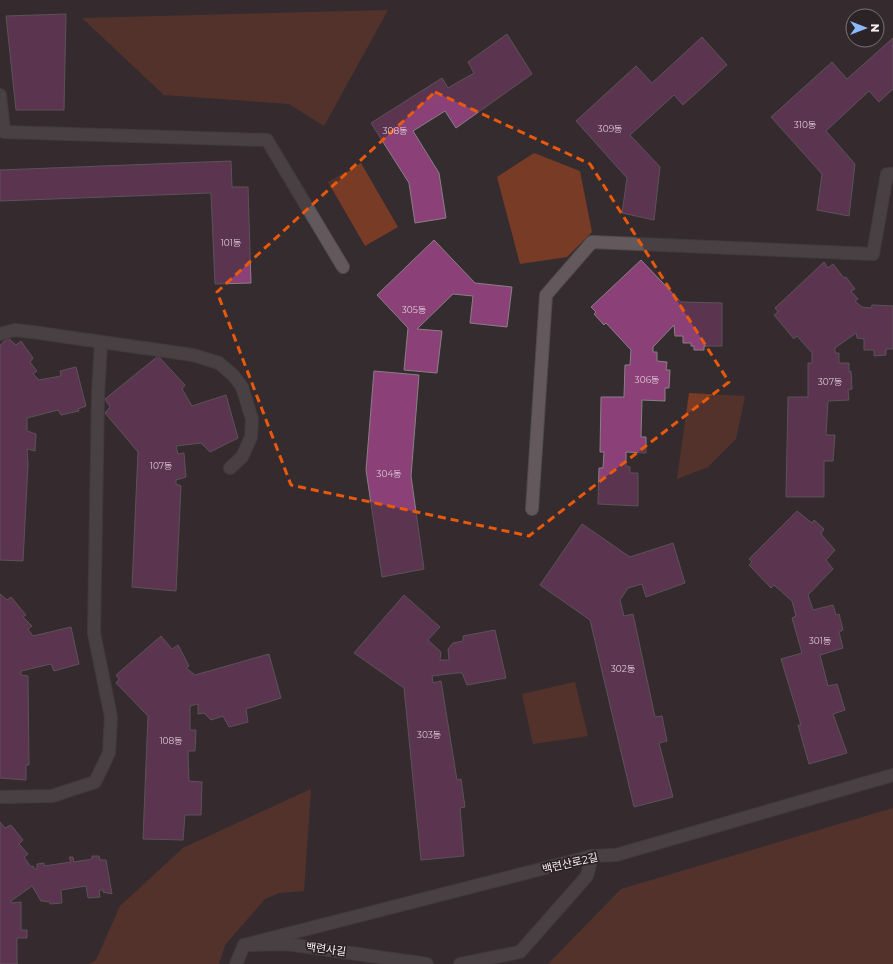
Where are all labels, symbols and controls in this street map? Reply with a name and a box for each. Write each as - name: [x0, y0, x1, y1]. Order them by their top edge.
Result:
- north arrow: [845, 8, 885, 48]
- text: N: [868, 24, 882, 32]
- house number: 310동: [794, 119, 816, 130]
- house number: 309동: [598, 123, 622, 134]
- house number: 308동: [382, 125, 408, 136]
- house number: 101동: [221, 237, 241, 248]
- house number: 305동: [402, 304, 426, 315]
- house number: 306동: [635, 374, 659, 385]
- house number: 307동: [818, 376, 842, 387]
- house number: 107동: [150, 460, 172, 471]
- house number: 304동: [376, 468, 402, 479]
- house number: 301동: [809, 635, 831, 646]
- house number: 302동: [611, 663, 635, 674]
- house number: 303동: [417, 729, 441, 740]
- house number: 108동: [159, 735, 183, 746]
- street label: 백련산로2길: [541, 850, 599, 876]
- street label: 백련사길: [305, 939, 347, 959]

